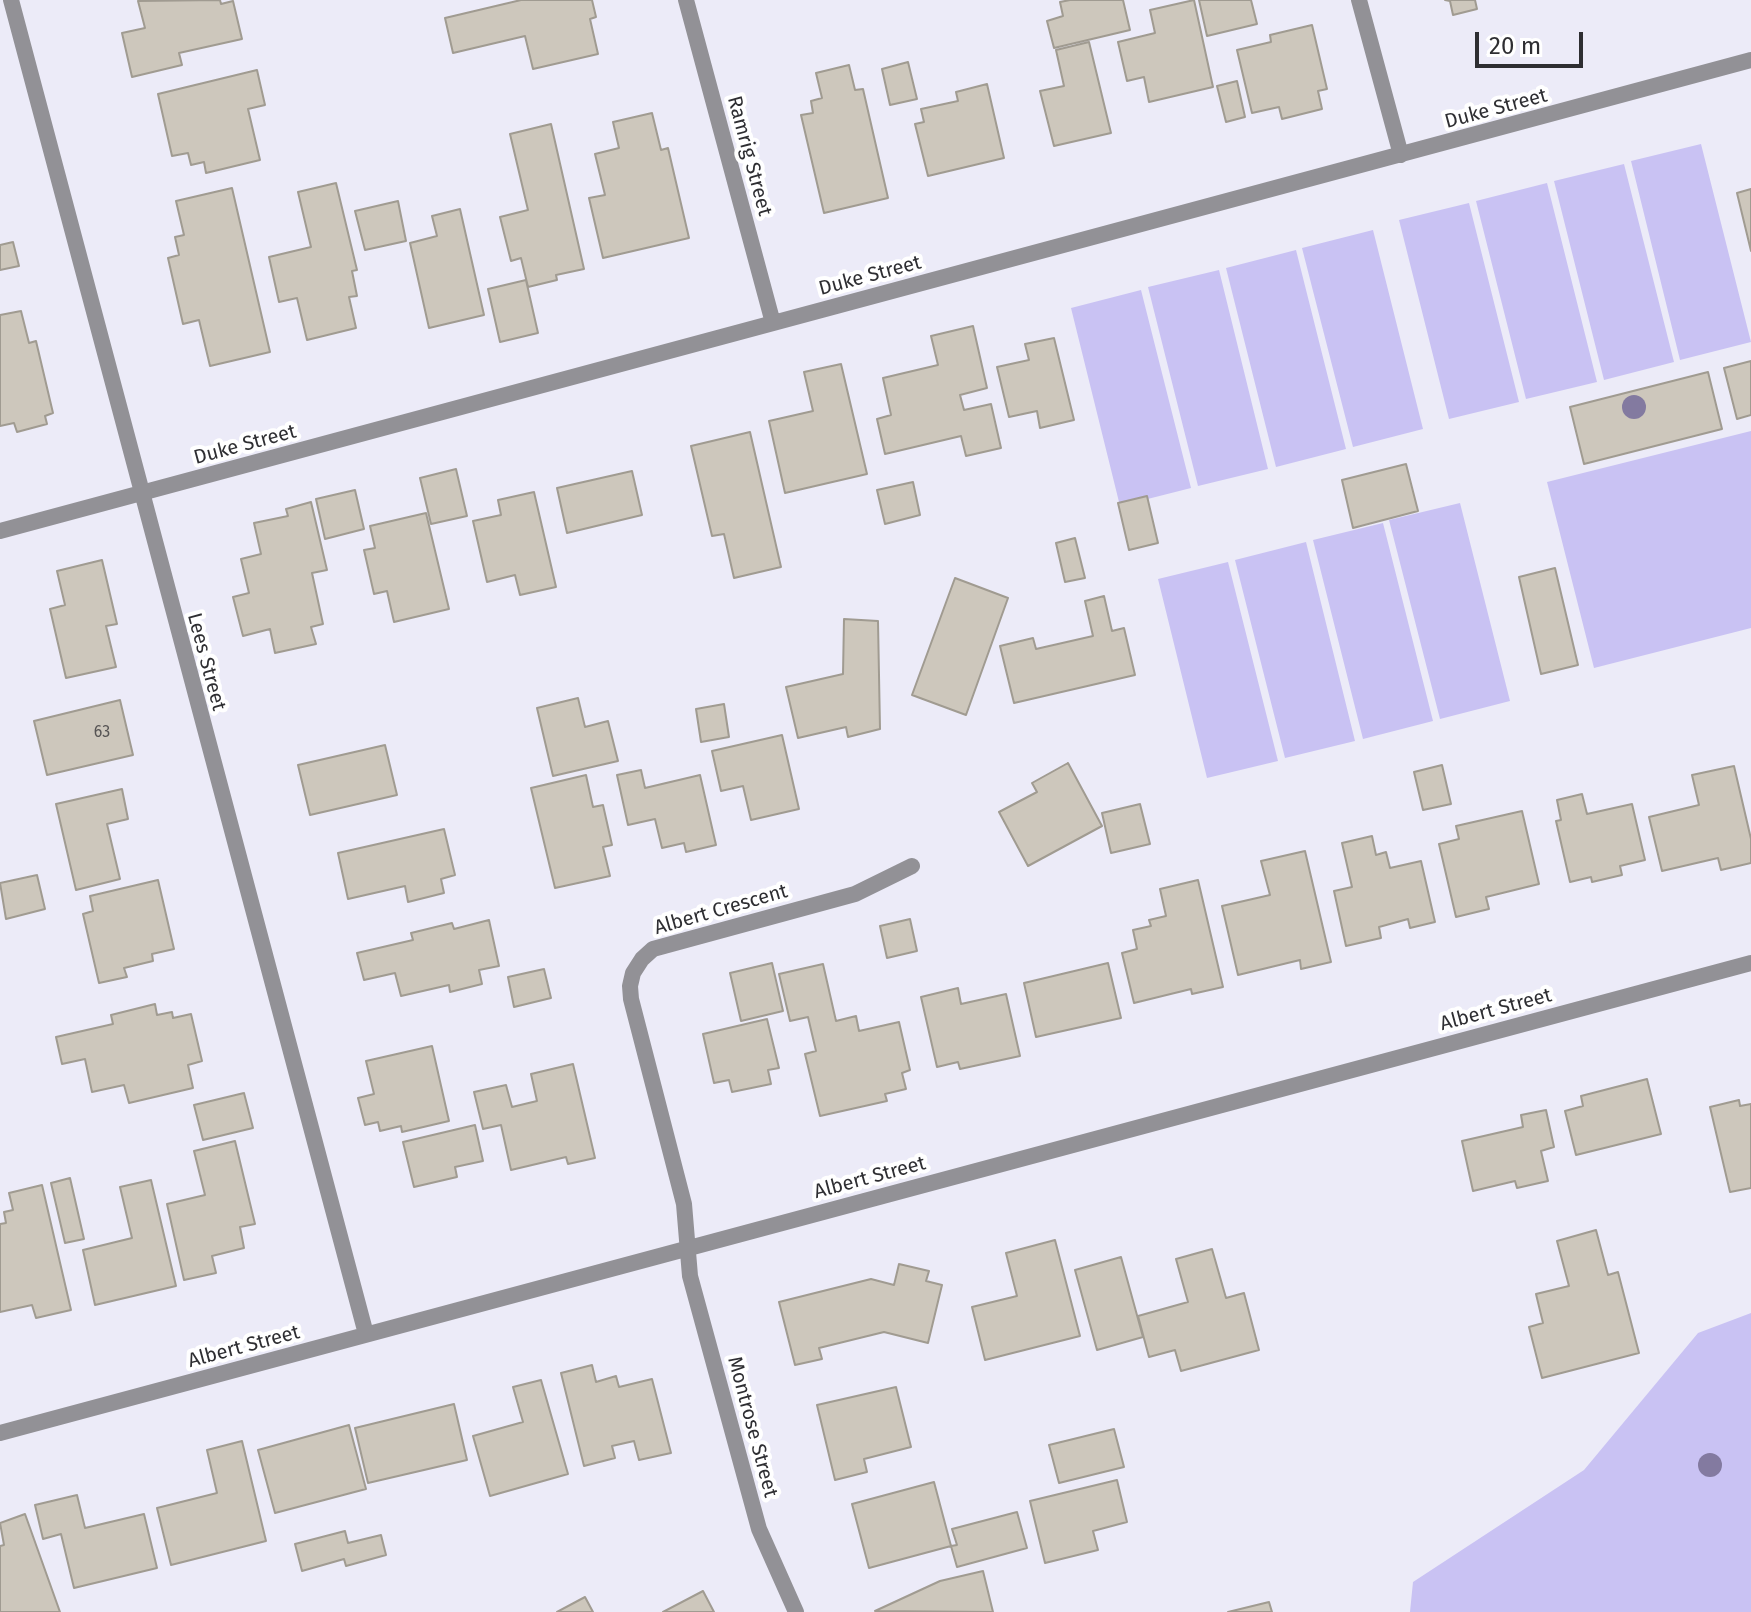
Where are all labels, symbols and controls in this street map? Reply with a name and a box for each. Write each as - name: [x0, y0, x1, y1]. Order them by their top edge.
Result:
- scale bar: [1479, 16, 1587, 66]
- text: 20 m: [1489, 32, 1541, 60]
- street label: Duke Street: [1442, 84, 1550, 134]
- street label: Ramrig Street: [721, 93, 777, 219]
- street label: Duke Street: [816, 251, 924, 301]
- street label: Duke Street: [191, 420, 299, 470]
- street label: Lees Street: [181, 611, 231, 713]
- house number: 63: [94, 723, 110, 743]
- street label: Albert Crescent: [652, 880, 790, 940]
- street label: Albert Street: [1438, 984, 1554, 1036]
- street label: Albert Street: [812, 1152, 928, 1204]
- street label: Albert Street: [186, 1321, 302, 1373]
- street label: Montrose Street: [722, 1354, 782, 1500]

